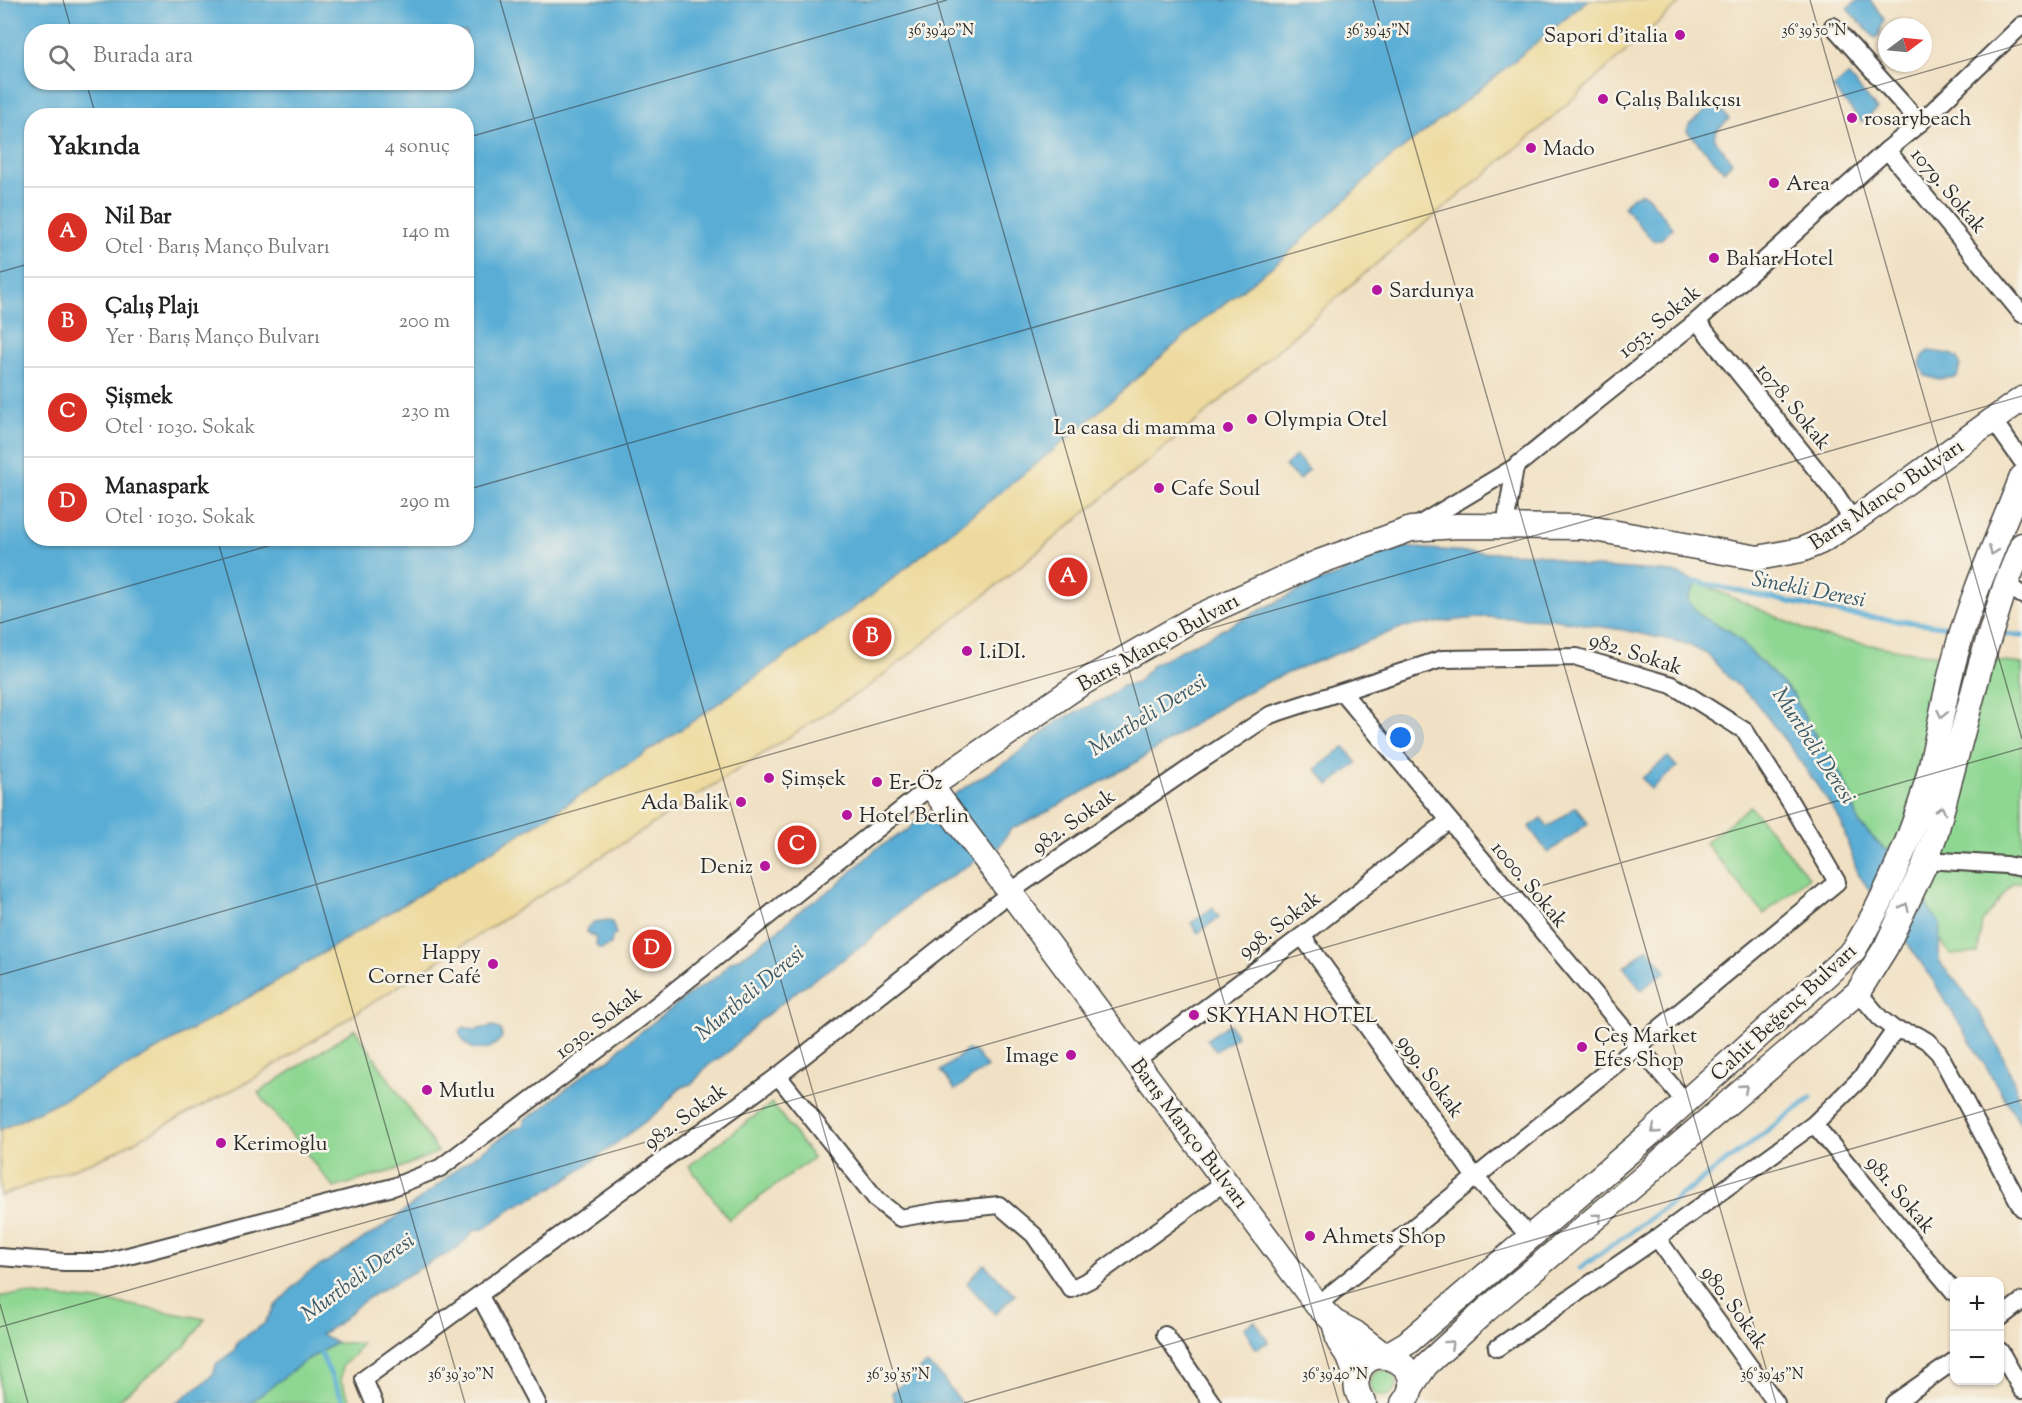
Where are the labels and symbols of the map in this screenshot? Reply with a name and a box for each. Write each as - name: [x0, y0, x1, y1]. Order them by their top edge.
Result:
- north arrow: [1878, 18, 1932, 72]
- text: 36°39'40"N: [908, 21, 974, 42]
- text: 36°39'45"N: [1346, 21, 1410, 42]
- text: 36°39'50"N: [1781, 21, 1847, 42]
- place label: Sapori d'italia: [1544, 22, 1668, 52]
- marker: Sapori d'italia: [1673, 28, 1687, 42]
- place label: Çalış Balıkçısı: [1615, 86, 1741, 116]
- marker: Çalış Balıkçısı: [1596, 92, 1610, 106]
- place label: rosarybeach: [1864, 105, 1972, 135]
- marker: rosarybeach: [1845, 111, 1859, 125]
- place label: Mado: [1543, 135, 1595, 165]
- marker: Mado: [1524, 141, 1538, 155]
- street label: 1079. Sokak: [1902, 142, 1993, 241]
- place label: Area: [1786, 170, 1830, 200]
- marker: Area: [1767, 176, 1781, 190]
- place label: Bahar Hotel: [1726, 245, 1834, 275]
- marker: Bahar Hotel: [1707, 251, 1721, 265]
- place label: Sardunya: [1389, 277, 1475, 307]
- street label: 1053. Sokak: [1612, 279, 1709, 366]
- marker: Sardunya: [1370, 283, 1384, 297]
- street label: 1078. Sokak: [1748, 357, 1838, 458]
- place label: Olympia Otel: [1264, 406, 1388, 436]
- marker: Olympia Otel: [1245, 412, 1259, 426]
- place label: La casa di mamma: [1054, 414, 1216, 444]
- marker: La casa di mamma: [1221, 420, 1235, 434]
- street label: Barış Manço Bulvarı: [1804, 433, 1971, 559]
- place label: Cafe Soul: [1171, 475, 1260, 505]
- marker: Cafe Soul: [1152, 481, 1166, 495]
- one-way arrow: [1988, 545, 2000, 556]
- pin: A: [1048, 554, 1088, 600]
- water label: Sinekli Deresi: [1749, 564, 1868, 618]
- street label: Barış Manço Bulvarı: [1073, 587, 1245, 701]
- pin: B: [852, 614, 892, 660]
- street label: 982. Sokak: [1585, 626, 1686, 684]
- place label: I.iDI.: [979, 638, 1026, 668]
- marker: I.iDI.: [960, 644, 974, 658]
- water label: Murtbeli Deresi: [1083, 668, 1214, 766]
- water label: Murtbeli Deresi: [1763, 682, 1862, 811]
- one-way arrow: [1936, 708, 1949, 718]
- your location: [1386, 723, 1415, 752]
- place label: Şimşek: [781, 765, 847, 795]
- place label: Er-Öz: [889, 769, 943, 799]
- marker: Şimşek: [762, 771, 776, 785]
- marker: Er-Öz: [870, 775, 884, 789]
- street label: 982. Sokak: [1026, 782, 1123, 863]
- place label: Ada Balik: [641, 789, 730, 819]
- marker: Ada Balik: [734, 795, 748, 809]
- place label: Hotel Berlin: [859, 802, 969, 832]
- one-way arrow: [1934, 805, 1947, 815]
- marker: Hotel Berlin: [840, 808, 854, 822]
- pin: C: [778, 822, 816, 868]
- street label: 1000. Sokak: [1483, 835, 1574, 936]
- place label: Deniz: [700, 853, 753, 883]
- marker: Deniz: [758, 859, 772, 873]
- street label: 998. Sokak: [1232, 884, 1328, 967]
- one-way arrow: [1898, 902, 1910, 913]
- pin: D: [632, 926, 672, 972]
- street label: Cahit Beğenç Bulvarı: [1704, 938, 1864, 1089]
- place label: Happy Corner Café: [368, 939, 482, 993]
- water label: Murtbeli Deresi: [689, 939, 812, 1050]
- marker: Happy Corner Café: [486, 957, 500, 971]
- street label: 1030. Sokak: [549, 980, 650, 1067]
- place label: SKYHAN HOTEL: [1206, 1002, 1378, 1032]
- marker: SKYHAN HOTEL: [1187, 1008, 1201, 1022]
- place label: Çeș Market Efes Shop: [1594, 1022, 1697, 1076]
- street label: 999. Sokak: [1389, 1029, 1470, 1126]
- marker: Çeș Market Efes Shop: [1575, 1040, 1589, 1054]
- place label: Image: [1005, 1042, 1059, 1072]
- marker: Image: [1064, 1048, 1078, 1062]
- street label: Barış Manço Bulvarı: [1122, 1053, 1255, 1216]
- place label: Mutlu: [439, 1077, 495, 1107]
- street label: 982. Sokak: [638, 1077, 734, 1158]
- marker: Mutlu: [420, 1083, 434, 1097]
- one-way arrow: [1737, 1084, 1748, 1095]
- one-way arrow: [1651, 1123, 1662, 1134]
- place label: Kerimoğlu: [233, 1130, 328, 1160]
- marker: Kerimoğlu: [214, 1136, 228, 1150]
- street label: 981. Sokak: [1858, 1150, 1942, 1241]
- one-way arrow: [1591, 1213, 1602, 1224]
- place label: Ahmets Shop: [1322, 1223, 1446, 1253]
- water label: Murtbeli Deresi: [295, 1226, 422, 1331]
- marker: Ahmets Shop: [1303, 1229, 1317, 1243]
- street label: 980. Sokak: [1693, 1260, 1774, 1357]
- one-way arrow: [1443, 1340, 1453, 1351]
- text: 36°39'30"N: [428, 1365, 494, 1386]
- text: 36°39'35"N: [866, 1365, 930, 1386]
- text: 36°39'40"N: [1302, 1365, 1368, 1386]
- text: 36°39'45"N: [1740, 1365, 1804, 1386]

